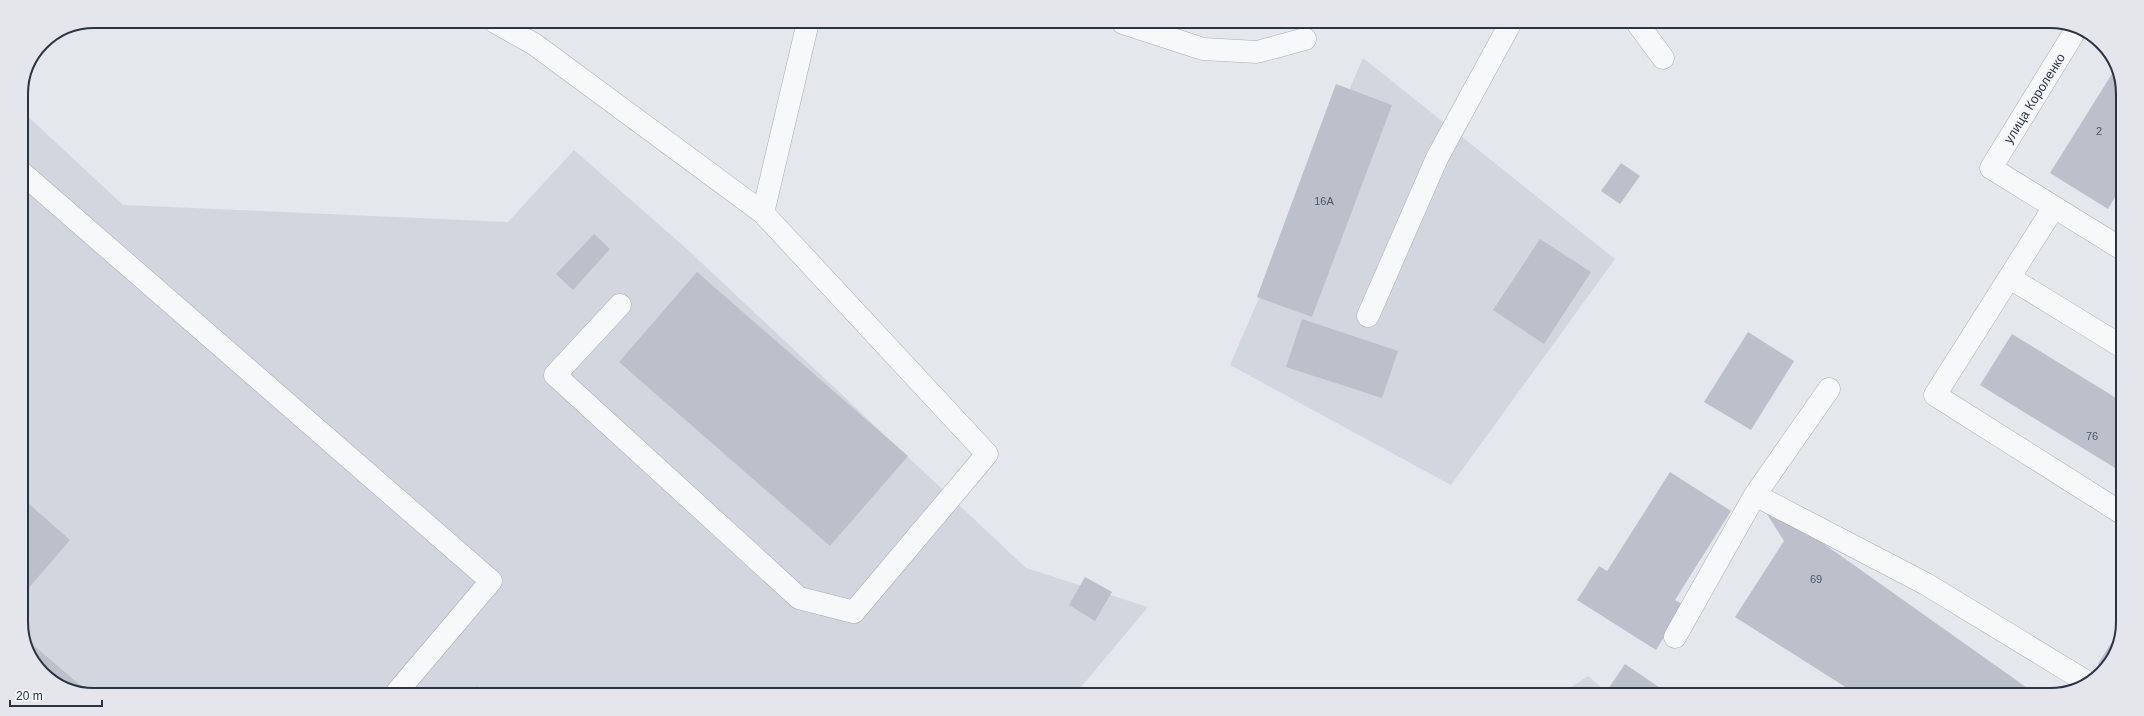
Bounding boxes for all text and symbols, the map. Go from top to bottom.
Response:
street label: улица Короленко [2001,50,2068,146]
house number: 2 [2096,125,2102,137]
house number: 16А [1314,195,1334,207]
house number: 76 [2086,430,2098,442]
house number: 69 [1810,573,1822,585]
scale bar [10,682,102,708]
text: 20 m [16,689,43,703]

